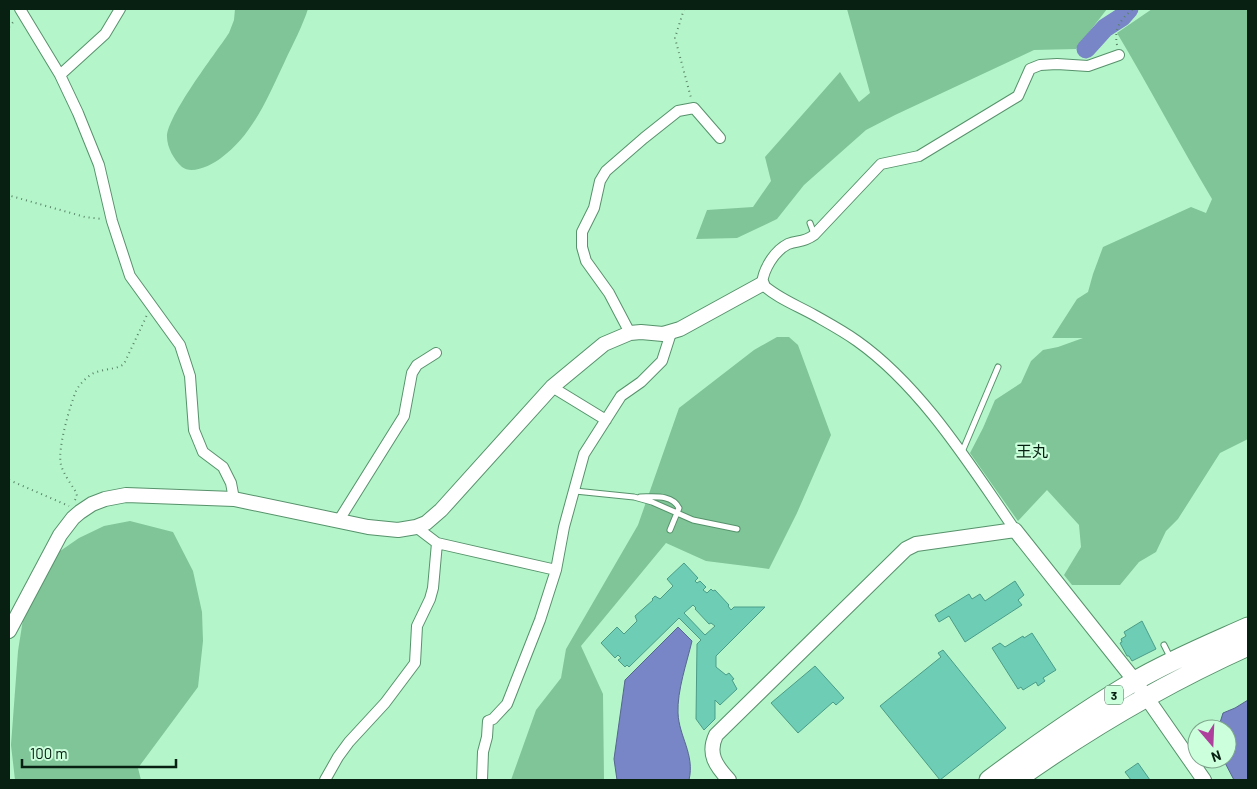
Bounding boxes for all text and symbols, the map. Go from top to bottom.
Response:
district label: 王丸 [1016,441,1048,460]
road number: 3 [1105,686,1123,704]
north arrow [1187,719,1237,769]
scale bar [22,736,176,768]
text: 100 m [30,744,68,762]
text: N [1209,747,1224,766]

